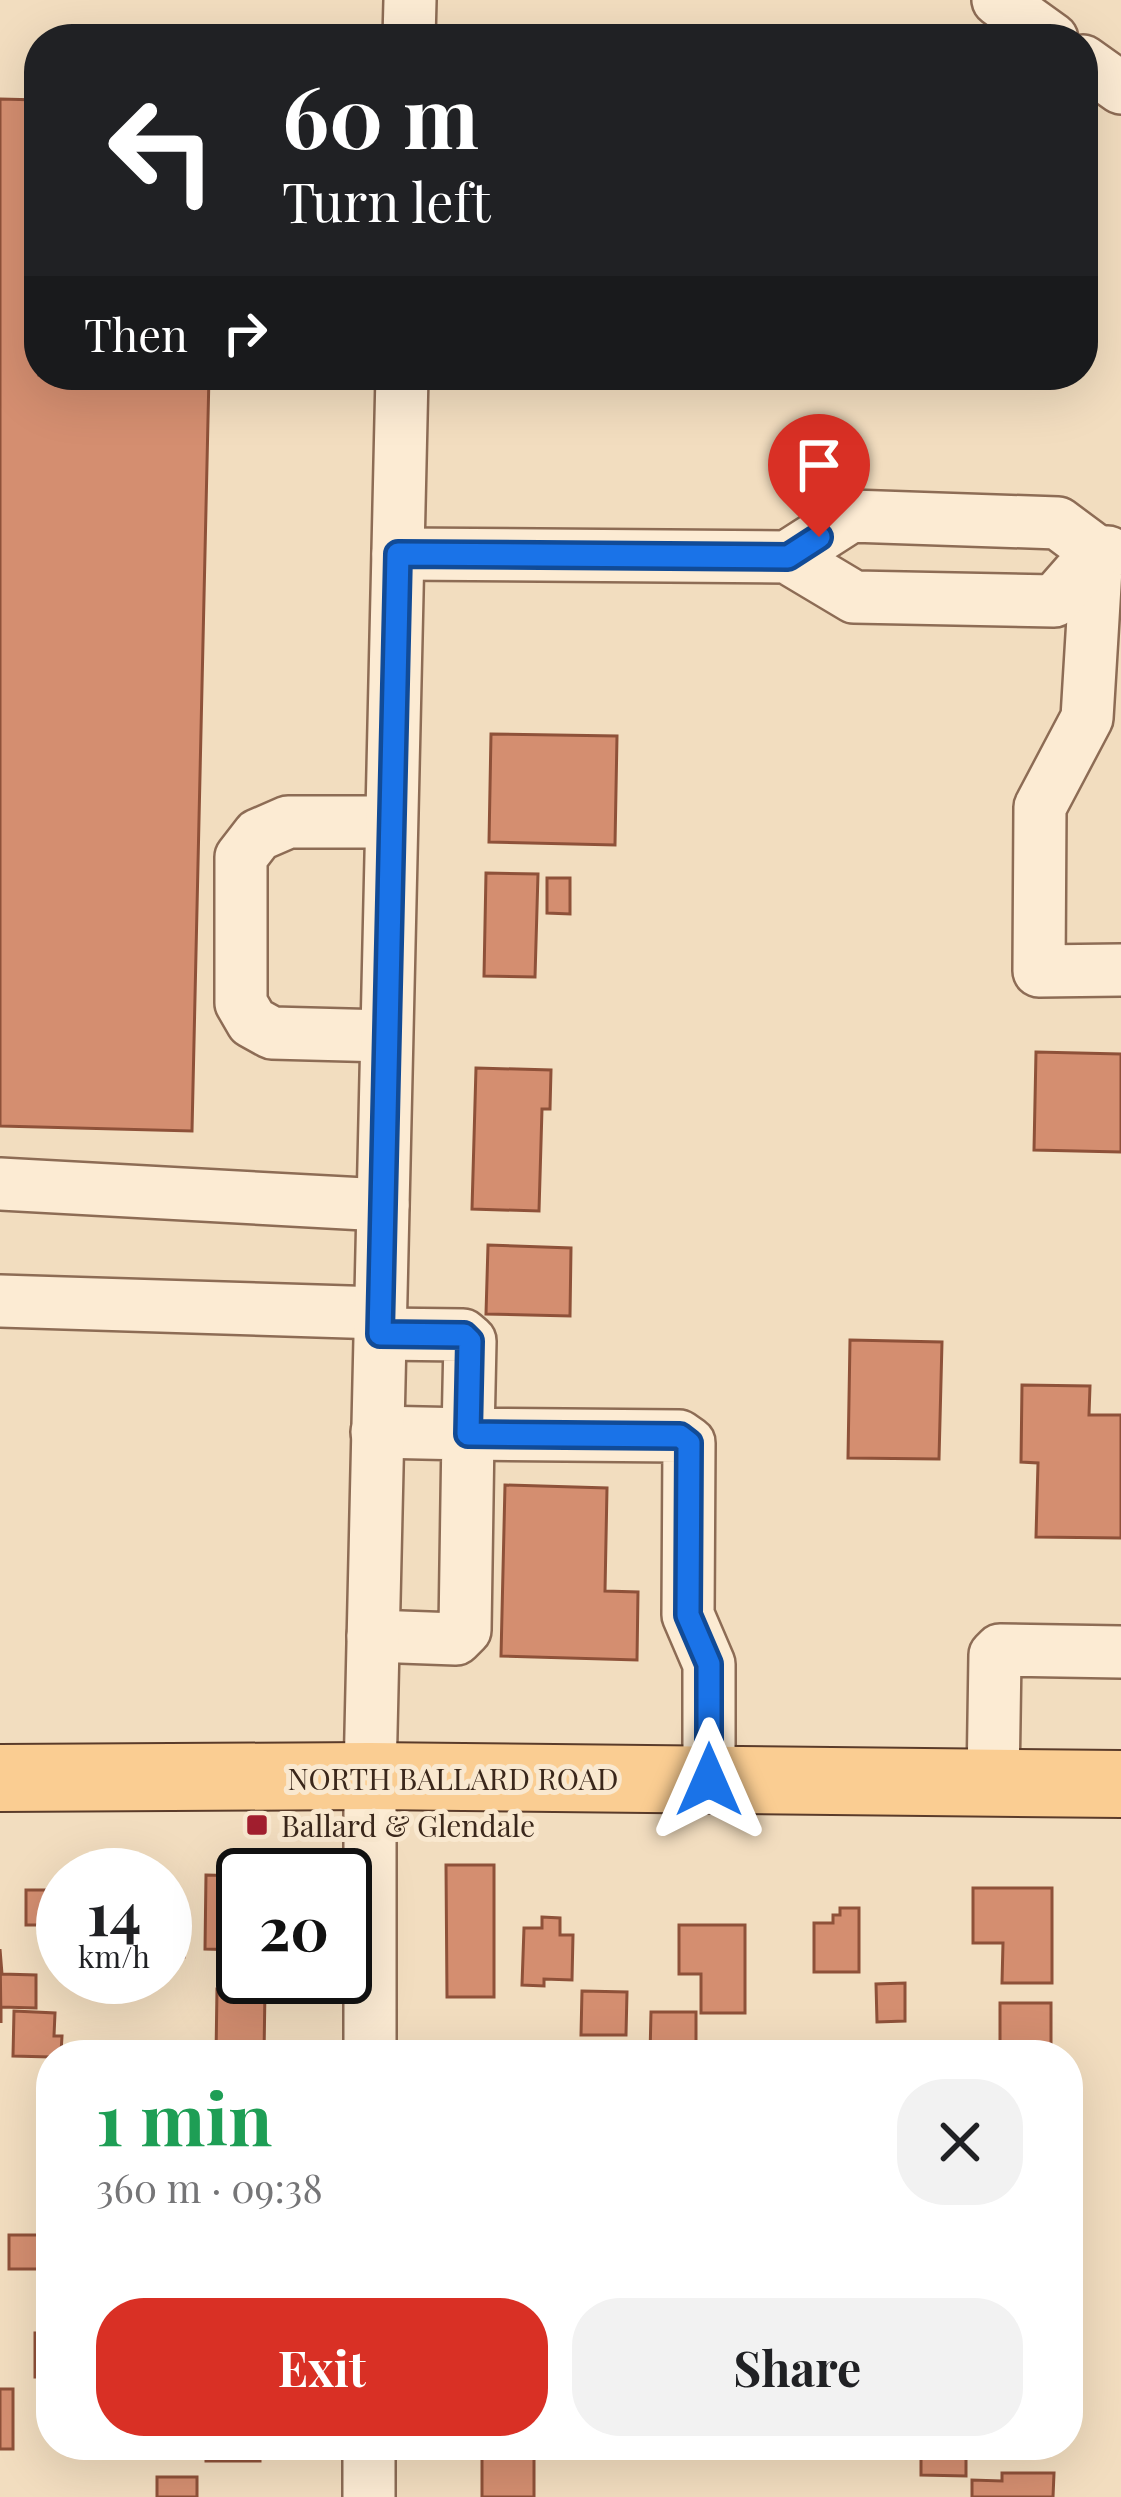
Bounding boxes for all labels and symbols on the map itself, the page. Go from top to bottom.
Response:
pin [768,414,870,537]
position arrow [646,1717,772,1843]
street label: NORTH BALLARD ROAD [287,1758,619,1798]
place label: Ballard & Glendale [281,1805,535,1845]
marker: Ballard & Glendale [244,1812,270,1838]
speed limit sign: 20 [216,1848,372,2004]

